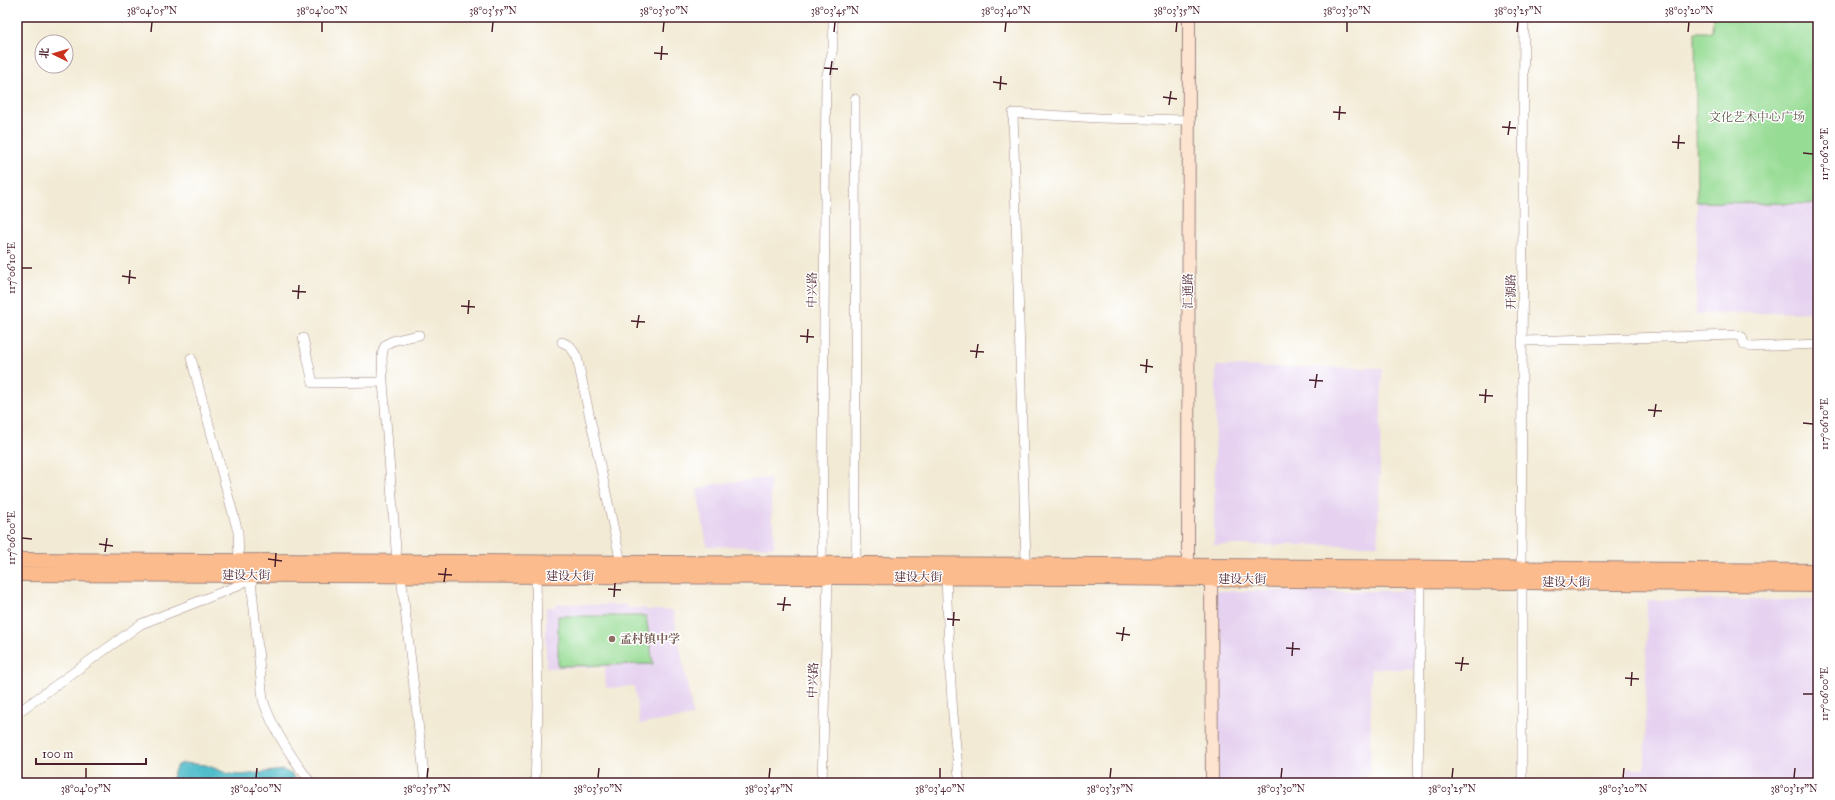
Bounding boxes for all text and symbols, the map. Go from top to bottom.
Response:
text: 38°04'05"N [127,5,178,17]
text: 38°04'00"N [296,5,348,17]
text: 38°03'55"N [469,5,517,17]
text: 38°03'50"N [640,5,689,17]
text: 38°03'45"N [811,5,860,17]
text: 38°03'40"N [981,5,1031,17]
text: 38°03'35"N [1153,5,1201,17]
text: 38°03'30"N [1323,5,1372,17]
text: 38°03'25"N [1494,5,1542,17]
text: 38°03'20"N [1664,5,1714,17]
north arrow [34,34,74,74]
text: 北 [38,47,51,59]
park label: 文化艺术中心广场 [1709,110,1805,124]
text: 117°06'20"E [1819,128,1831,180]
text: 117°06'10"E [6,242,18,294]
street label: 中兴路 [805,272,819,308]
street label: 汇通路 [1181,273,1195,309]
street label: 开源路 [1504,274,1518,310]
text: 117°06'10"E [1819,398,1831,450]
text: 117°06'00"E [6,511,18,565]
street label: 建设大街 [222,568,271,582]
street label: 建设大街 [546,569,595,583]
street label: 建设大街 [894,570,943,584]
street label: 建设大街 [1218,572,1267,586]
street label: 建设大街 [1542,575,1591,589]
place label: 孟村镇中学 [620,632,680,646]
marker: 孟村镇中学 [607,634,617,644]
street label: 中兴路 [805,662,821,698]
text: 117°06'00"E [1819,667,1831,721]
scale bar [36,740,146,766]
text: 100 m [42,747,73,761]
text: 38°04'05"N [61,783,112,795]
text: 38°04'00"N [230,783,282,795]
text: 38°03'55"N [403,783,451,795]
text: 38°03'50"N [574,783,623,795]
text: 38°03'45"N [745,783,794,795]
text: 38°03'40"N [915,783,965,795]
text: 38°03'35"N [1086,783,1134,795]
text: 38°03'30"N [1257,783,1306,795]
text: 38°03'25"N [1428,783,1476,795]
text: 38°03'20"N [1598,783,1648,795]
text: 38°03'15"N [1771,783,1818,795]

